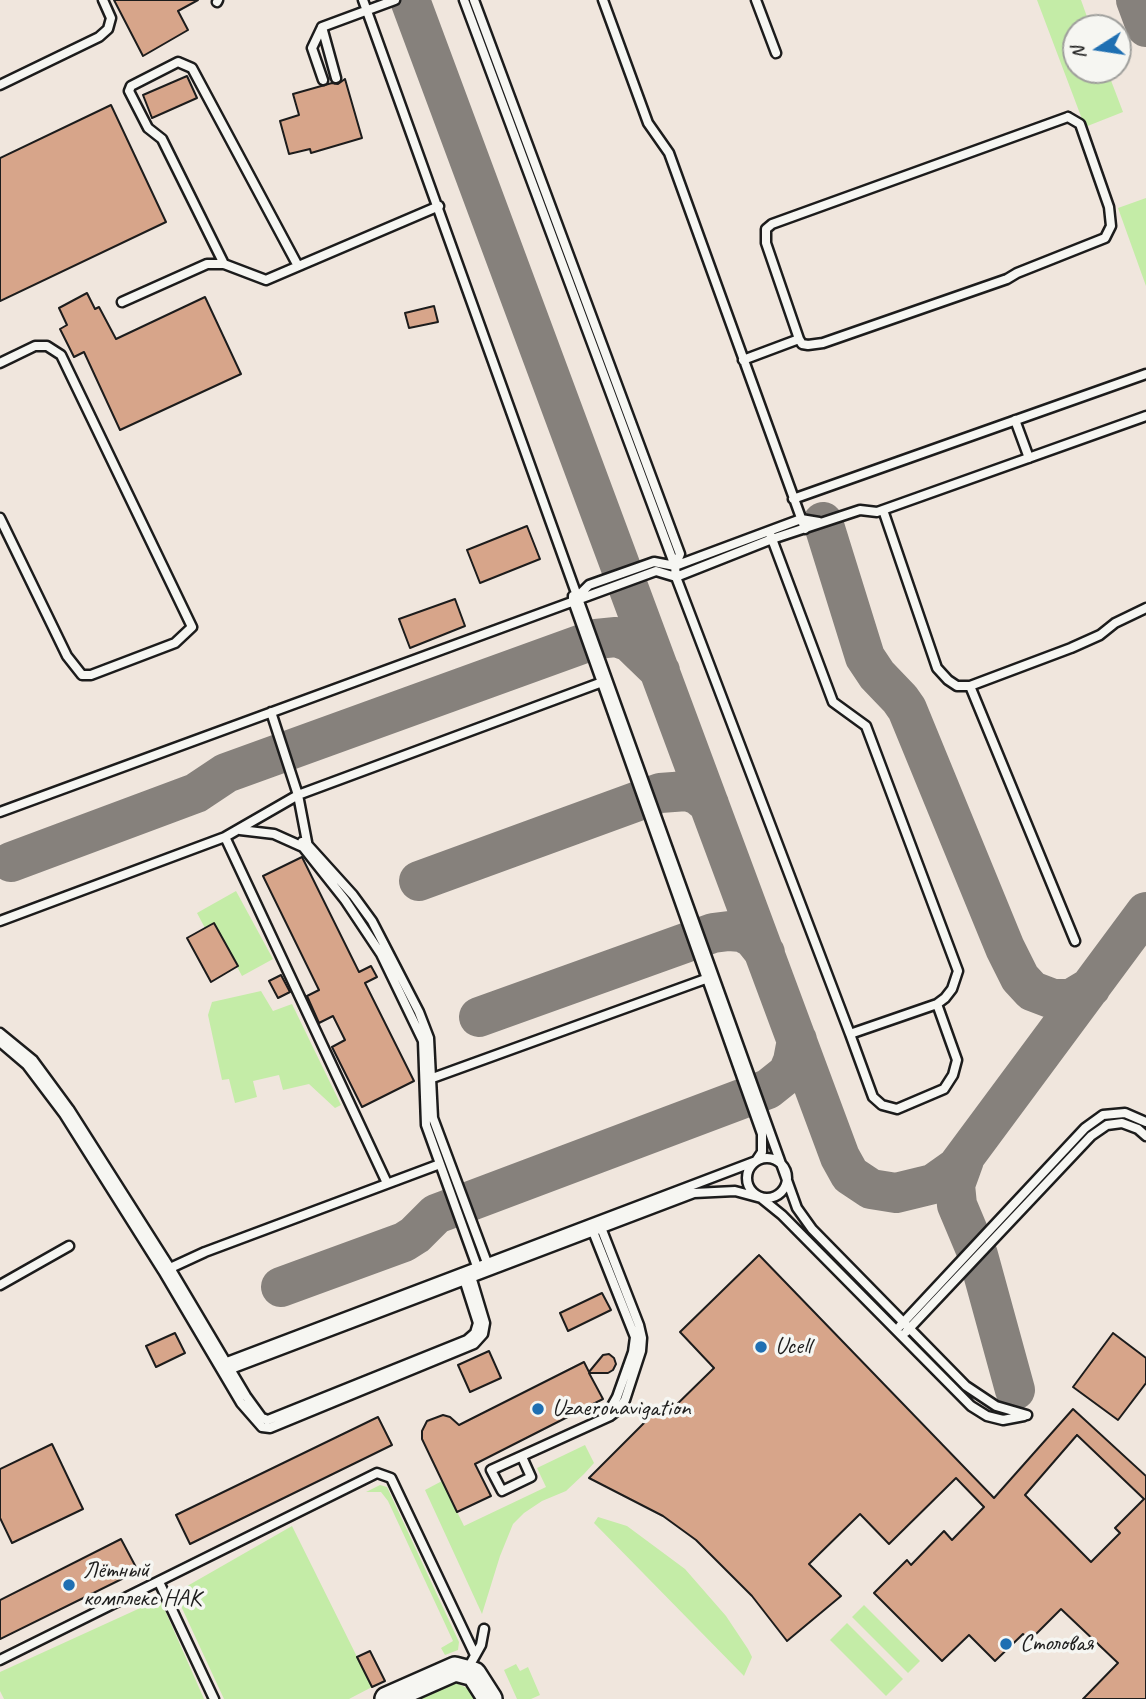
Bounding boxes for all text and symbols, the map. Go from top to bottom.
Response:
north arrow [1062,14,1132,84]
text: N [1065,45,1091,61]
place label: Ucell [775,1333,811,1361]
marker: Ucell [753,1339,769,1355]
place label: Uzaeronavigation [552,1395,691,1423]
marker: Uzaeronavigation [530,1401,546,1417]
place label: Лётный комплекс НАК [83,1557,201,1613]
marker: Лётный комплекс НАК [61,1577,77,1593]
place label: Столовая [1020,1630,1093,1658]
marker: Столовая [998,1636,1014,1652]

